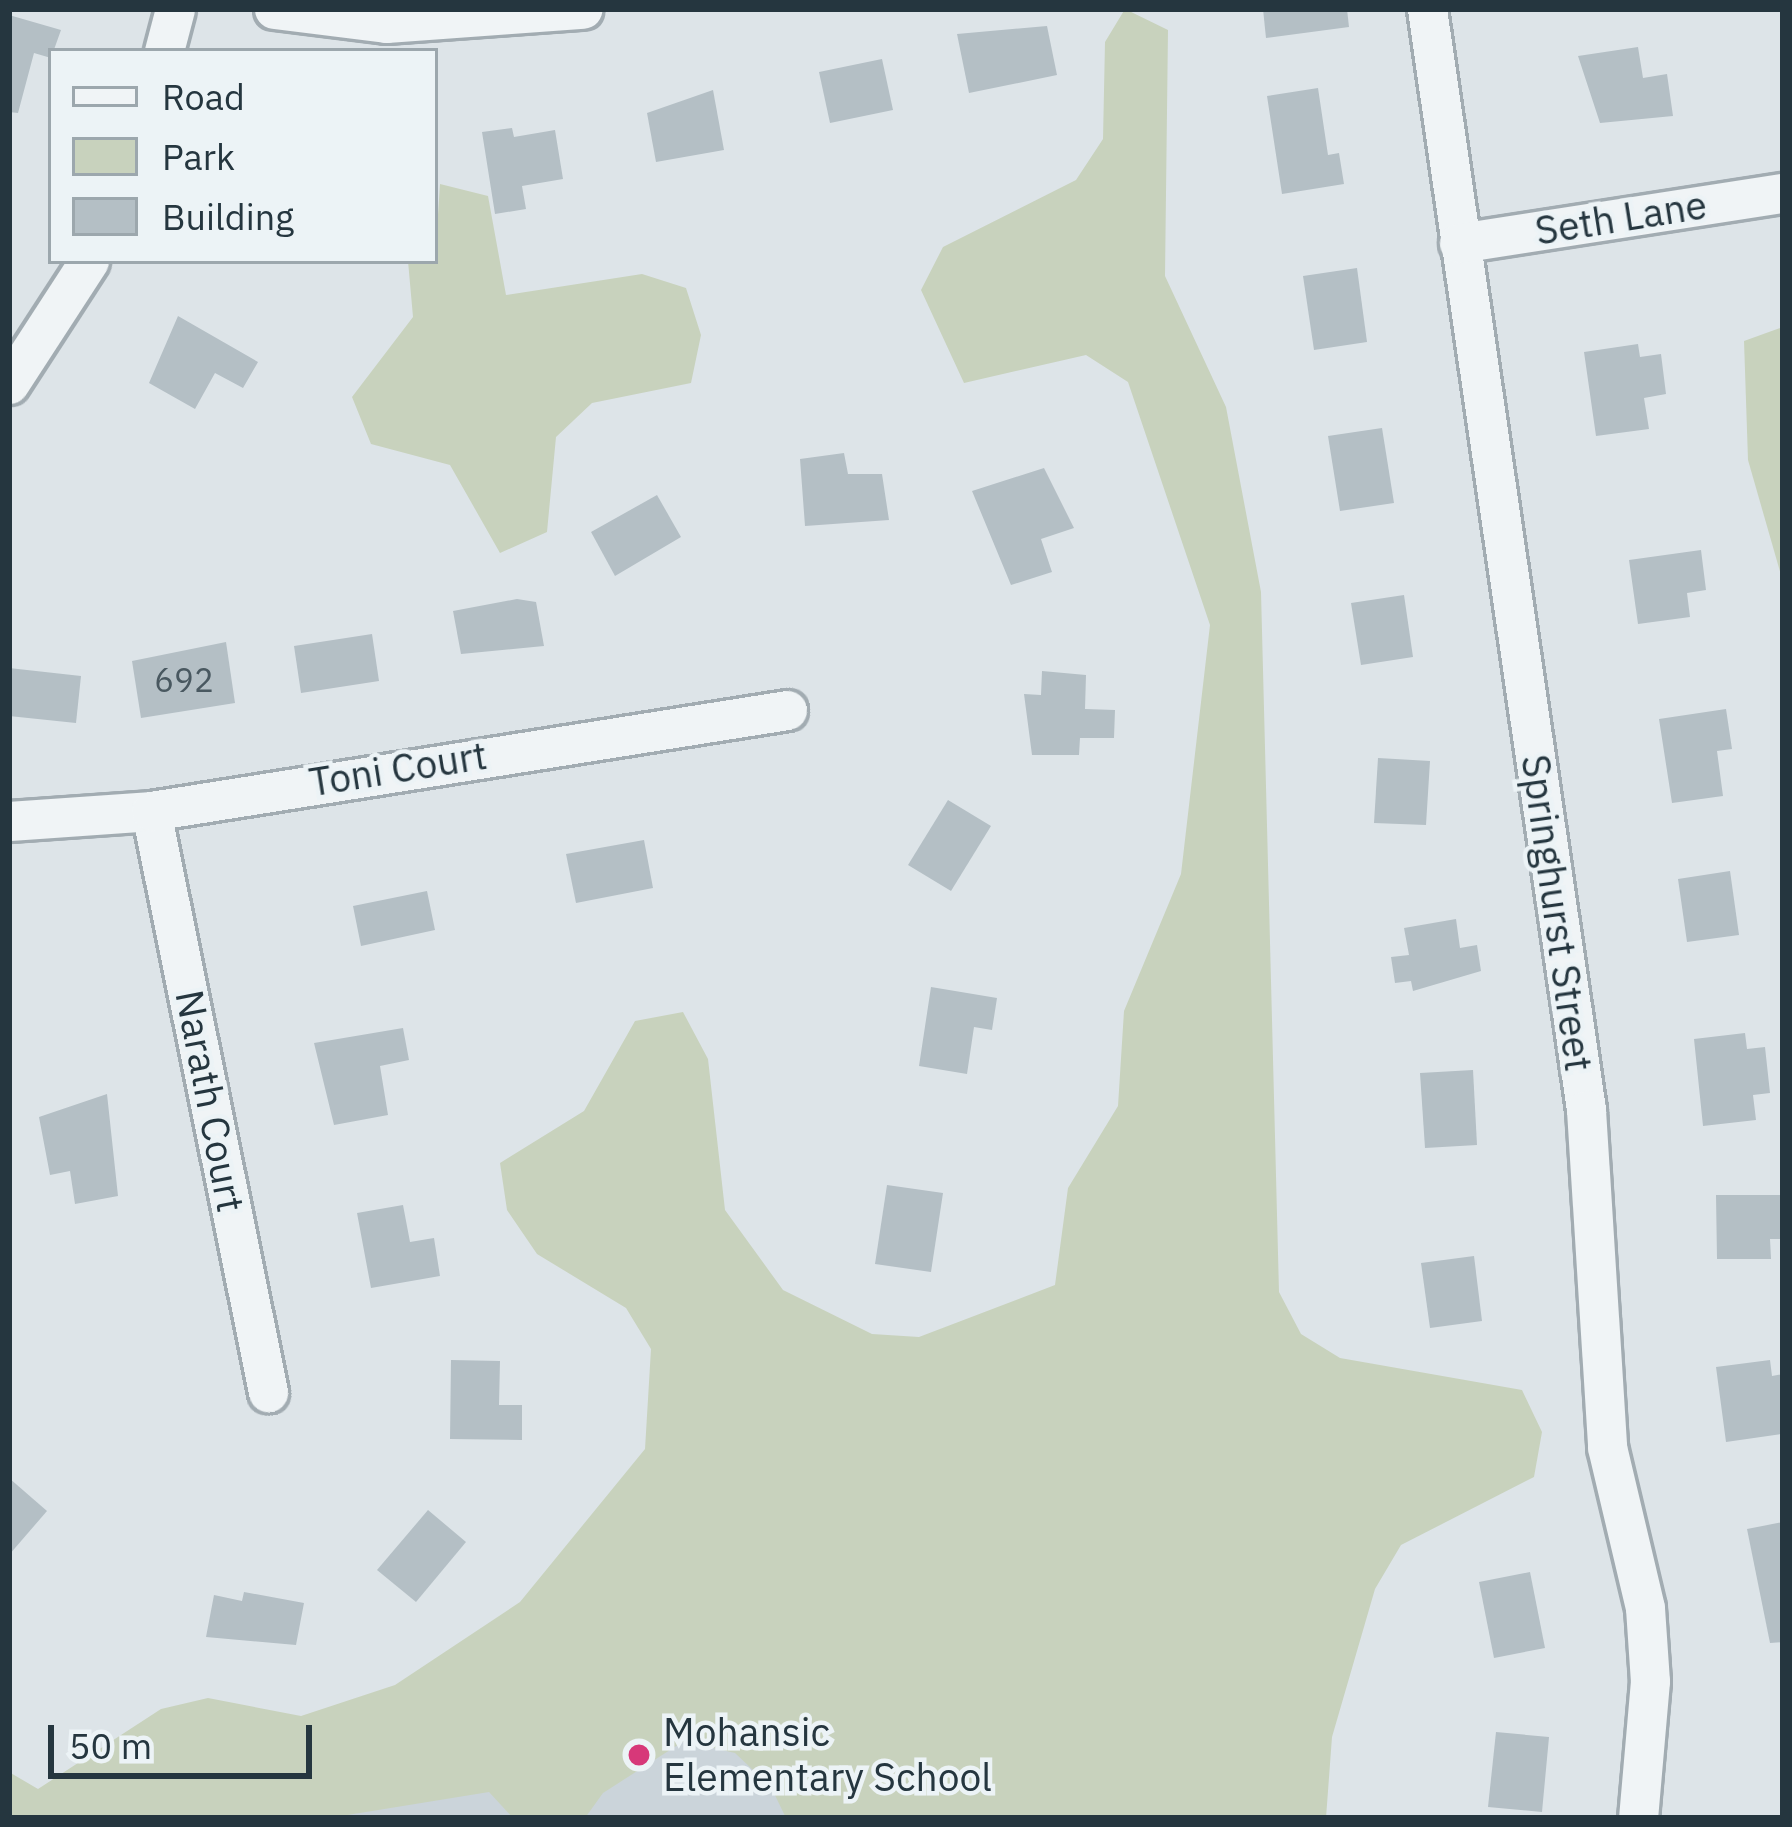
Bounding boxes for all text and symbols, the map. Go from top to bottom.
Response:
legend [48,48,438,264]
text: Road [162,73,245,120]
text: Park [162,133,235,180]
street label: Seth Lane [1532,181,1710,255]
text: Building [162,193,294,240]
house number: 692 [154,660,214,700]
street label: Toni Court [306,732,490,806]
street label: Springhurst Street [1512,752,1602,1074]
street label: Narath Court [166,986,254,1216]
scale bar [54,1701,318,1775]
place label: Mohansic Elementary School [663,1710,992,1801]
text: 50 m [69,1722,152,1769]
marker: Mohansic Elementary School [626,1742,652,1768]

